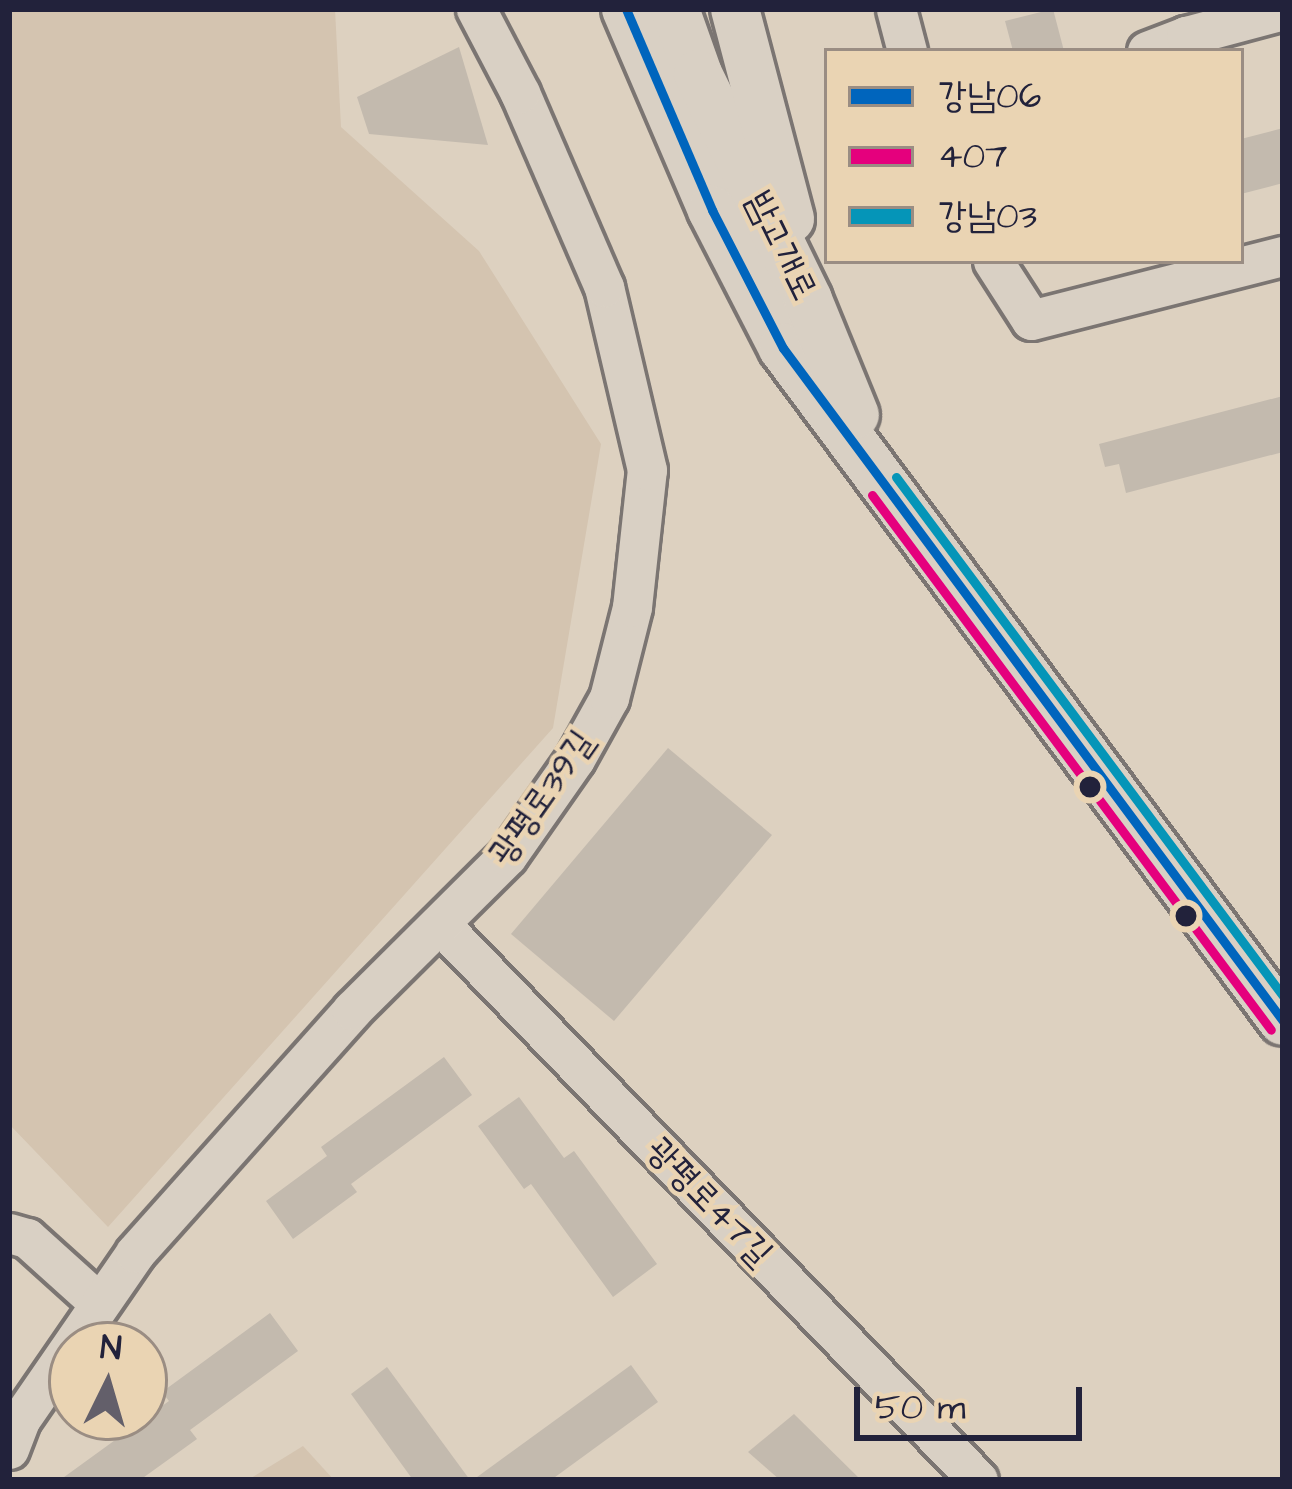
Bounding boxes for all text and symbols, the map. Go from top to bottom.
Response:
legend [824,48,1244,264]
text: 강남06 [938,71,1041,122]
text: 407 [938,131,1007,182]
street label: 밤고개로 [736,184,826,308]
text: 강남03 [938,191,1037,242]
street label: 광평로39길 [480,722,604,874]
unlabelled marker [1079,776,1101,798]
unlabelled marker [1175,905,1197,927]
street label: 광평로47길 [637,1129,781,1275]
north arrow [48,1321,168,1441]
text: N [99,1324,123,1372]
scale bar [860,1363,1088,1437]
text: 50 m [875,1382,966,1433]

